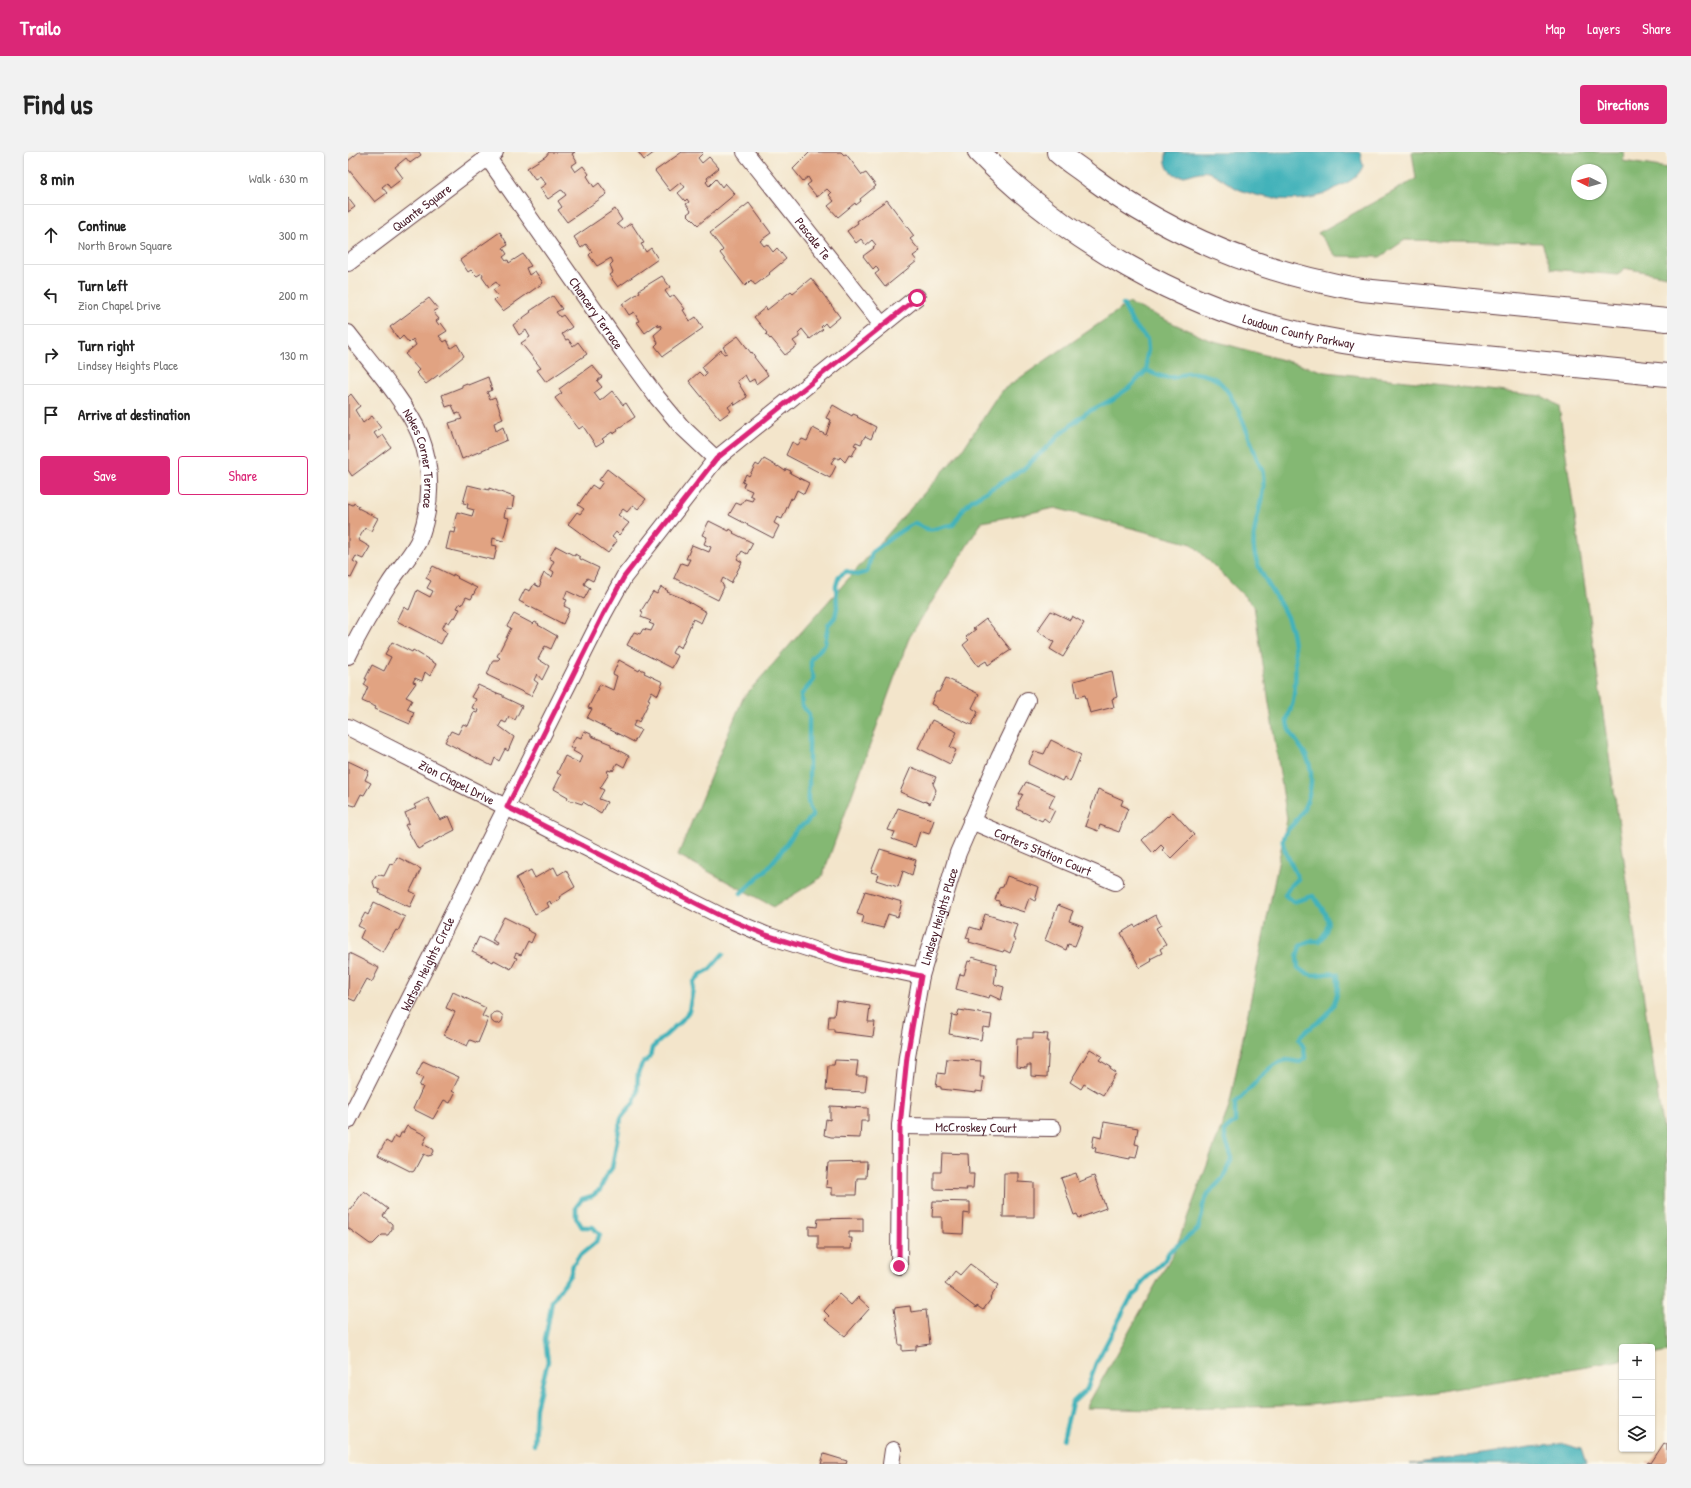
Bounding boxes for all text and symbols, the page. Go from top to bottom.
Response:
text: Trailo [20,15,61,41]
text: Map [1545,19,1565,38]
text: Layers [1587,19,1620,38]
text: Share [1642,19,1671,38]
text: Find us [24,85,93,123]
button: Directions [1580,85,1667,124]
north arrow [1571,164,1607,200]
text: 8 min [40,167,74,190]
text: Walk · 630 m [249,169,308,187]
street label: Quante Square [388,179,455,236]
street label: Pascale Te [791,213,836,263]
text: Continue [78,215,126,236]
icon: ahead [40,224,62,246]
text: 300 m [279,226,308,244]
text: North Brown Square [78,236,172,254]
street label: Chancery Terrace [565,273,628,352]
text: Turn left [78,275,128,296]
icon: left [40,284,62,306]
text: 200 m [278,286,308,304]
route start [908,289,926,307]
text: Zion Chapel Drive [78,296,161,314]
street label: Loudoun County Parkway [1241,309,1357,353]
text: Turn right [78,335,134,356]
icon: right [40,344,62,366]
text: 130 m [280,346,308,364]
text: Lindsey Heights Place [78,356,178,374]
icon: arrive [40,404,62,426]
text: Arrive at destination [78,404,190,425]
street label: Nokes Corner Terrace [399,405,438,510]
button: Save [40,456,170,495]
button: Share [178,456,308,495]
street label: Zion Chapel Drive [416,755,498,809]
street label: Carters Station Court [991,823,1095,880]
street label: Lindsey Heights Place [916,866,962,967]
street label: Watson Heights Circle [396,914,459,1014]
street label: McCroskey Court [935,1117,1017,1137]
route end [890,1257,908,1275]
map controls [1619,1344,1655,1452]
button: + [1619,1344,1655,1380]
button: − [1619,1380,1655,1416]
button: layers [1619,1416,1655,1452]

